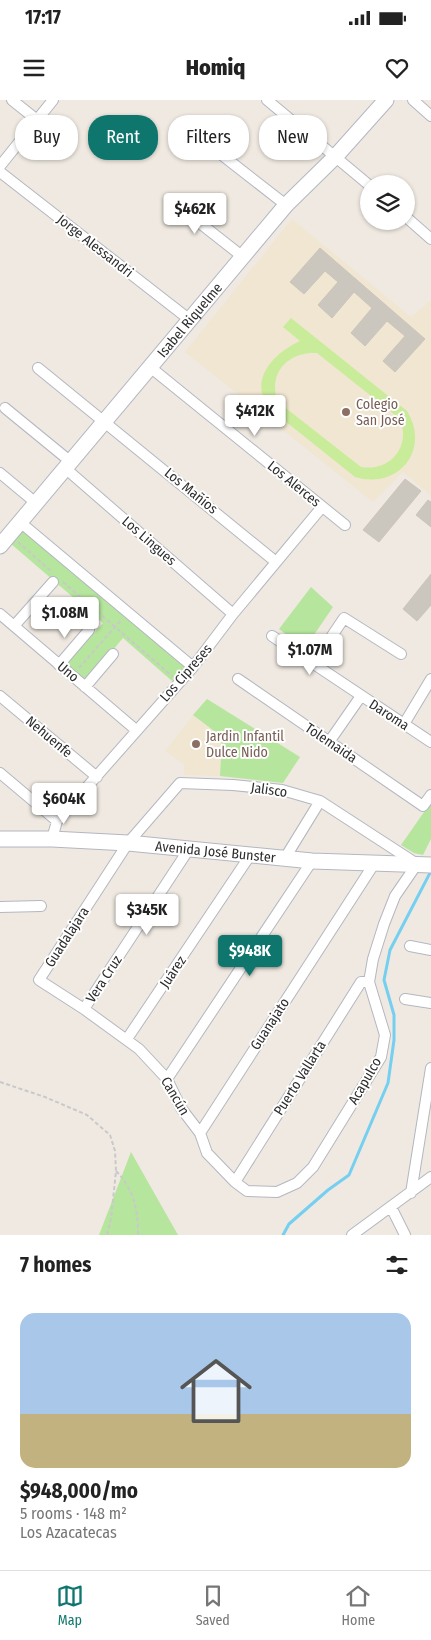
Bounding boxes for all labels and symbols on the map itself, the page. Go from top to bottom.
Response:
pin: $462K [160,192,230,235]
street label: Jorge Alessandri [53,211,137,281]
street label: Isabel Riquelme [153,279,226,361]
pin: $412K [220,394,290,437]
place label: Colegio San José [356,396,405,429]
marker: Colegio San José [340,406,352,418]
street label: Los Alerces [264,457,324,511]
street label: Los Mañíos [161,464,221,518]
street label: Los Lingues [118,513,180,569]
pin: $1.08M [24,596,106,639]
pin: $1.07M [269,634,351,676]
street label: Los Cipreses [156,641,216,705]
street label: Uno [54,658,82,686]
street label: Daroma [366,696,412,734]
street label: Nehuenfe [22,713,76,761]
street label: Tolemaida [302,719,360,767]
place label: Jardin Infantil Dulce Nido [206,728,284,761]
marker: Jardin Infantil Dulce Nido [190,738,202,750]
street label: Jalisco [250,779,288,801]
pin: $604K [29,782,99,825]
street label: Avenida José Bunster [154,837,277,866]
pin: $345K [112,894,182,936]
street label: Guadalajara [41,904,93,970]
pin: $948K [215,934,285,977]
street label: Vera Cruz [82,952,126,1006]
street label: Juárez [156,952,190,991]
street label: Guanajato [247,995,293,1053]
street label: Puerto Vallarta [270,1037,330,1118]
street label: Acapulco [345,1054,385,1108]
street label: Cancún [157,1074,193,1118]

